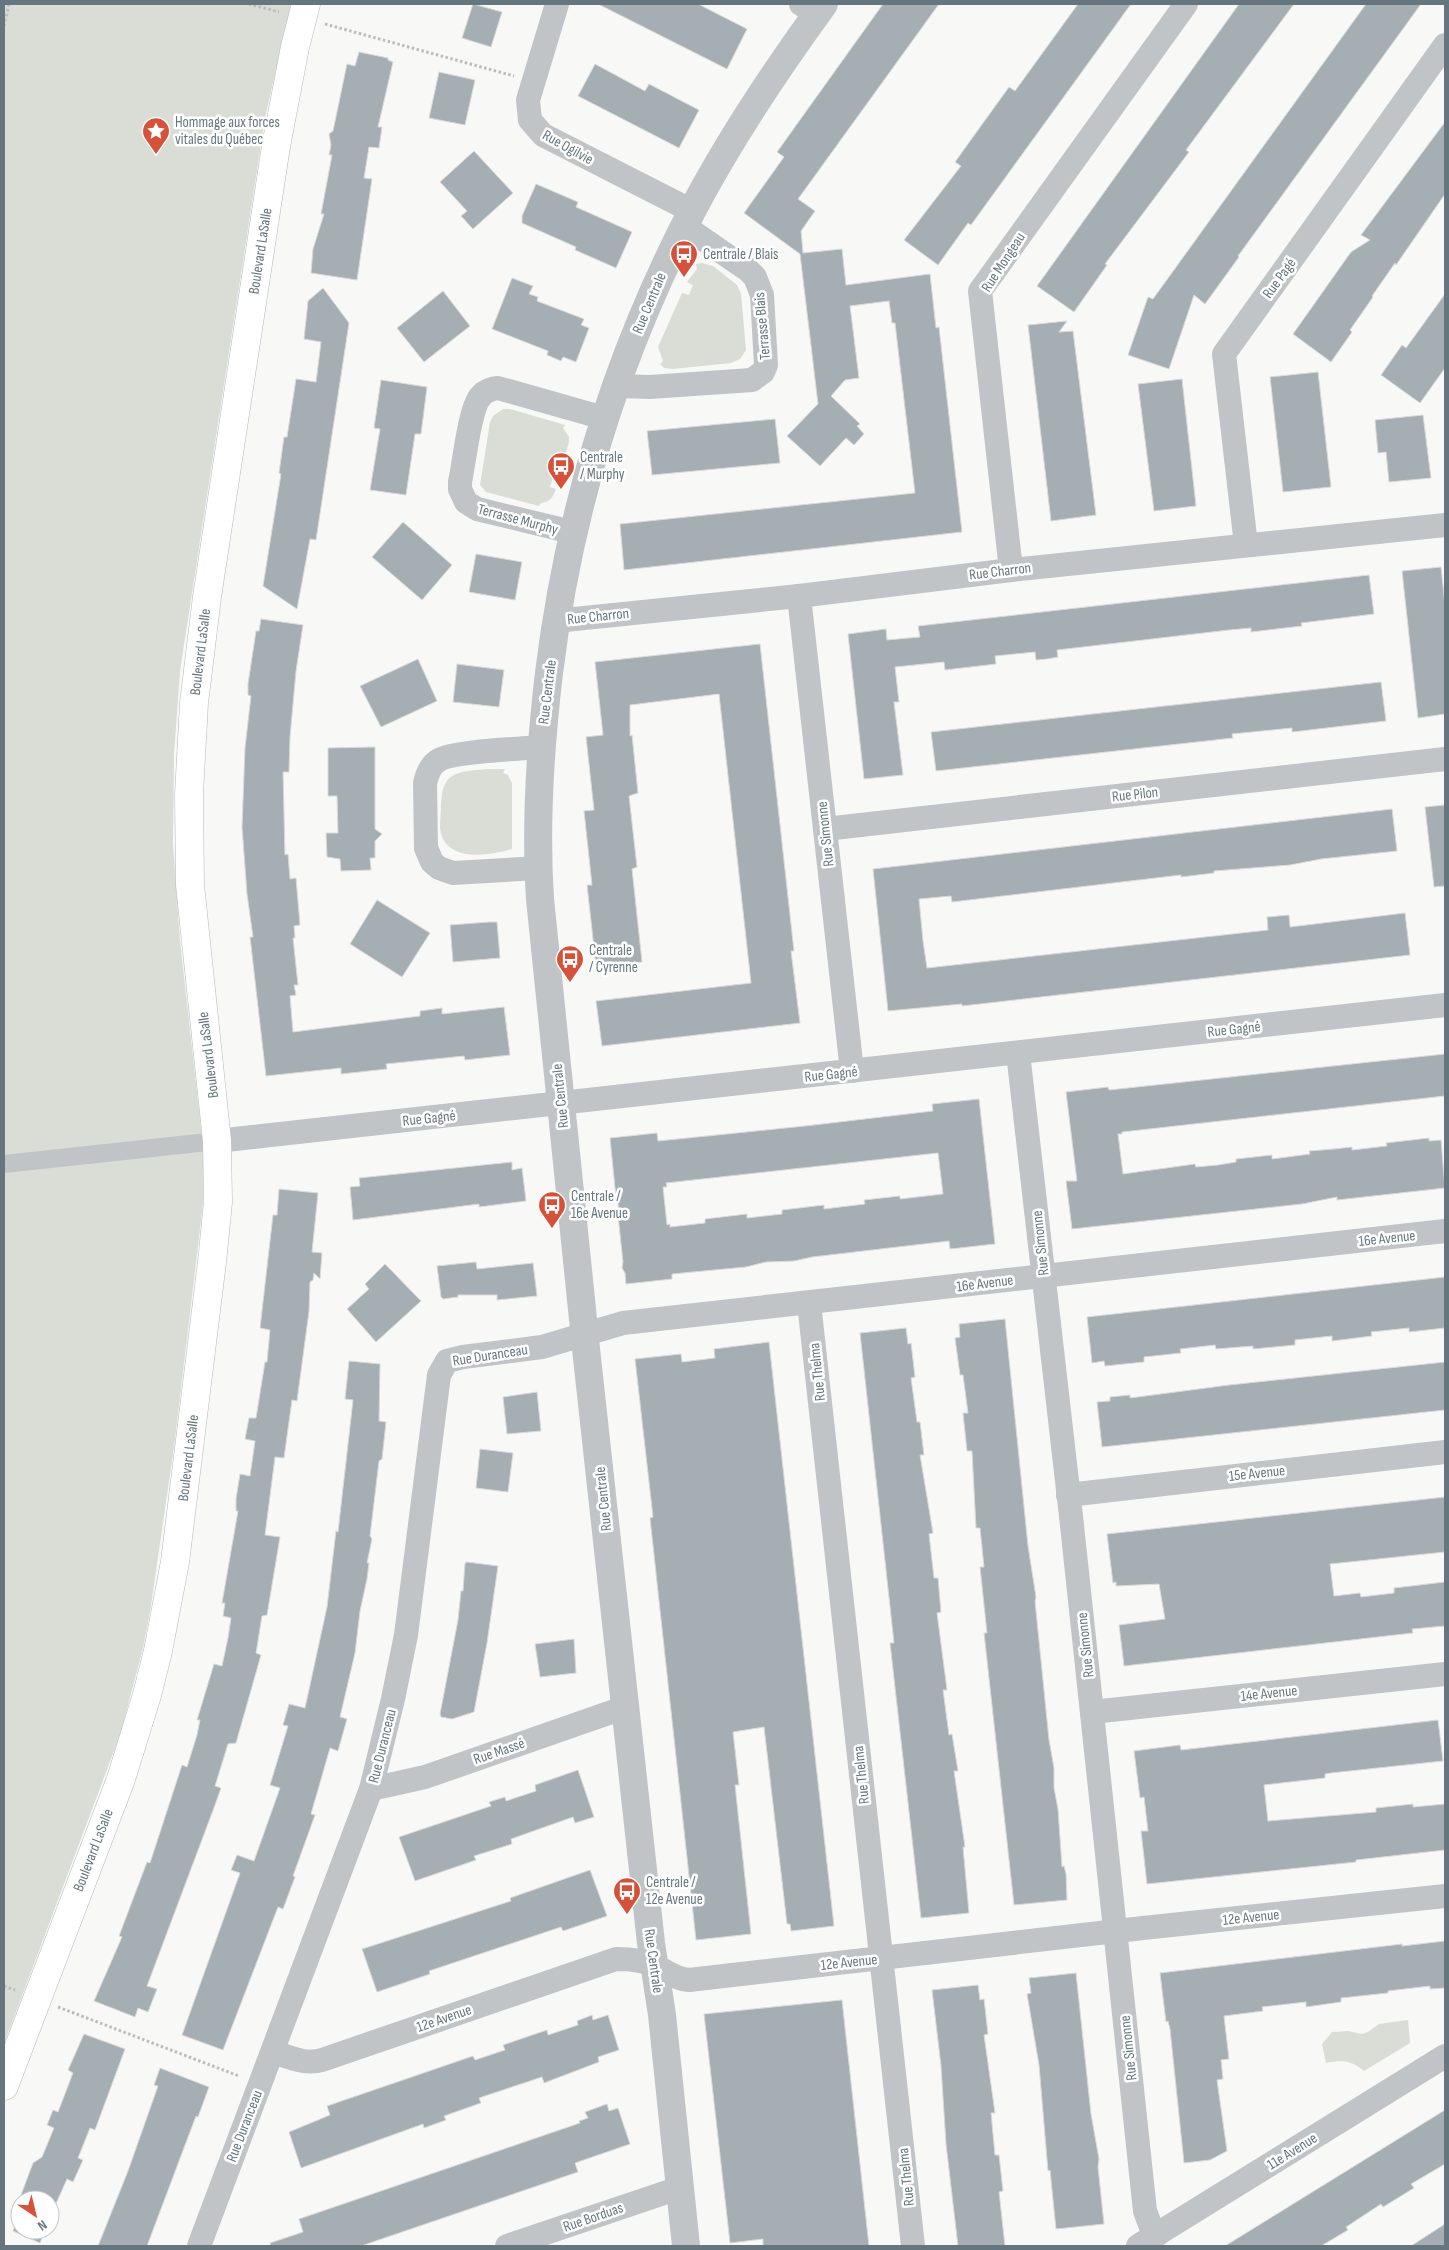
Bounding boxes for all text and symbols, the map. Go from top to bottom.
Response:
place label: Hommage aux forces vitales du Québec [175,113,280,149]
place icon: Hommage aux forces vitales du Québec [141,116,171,155]
street label: Rue Ogilvie [539,126,597,169]
street label: Boulevard LaSalle [244,207,277,296]
street label: Rue Mongeau [977,229,1030,296]
bus stop icon: Centrale / Blais [669,239,699,278]
place label: Centrale / Blais [703,245,778,264]
street label: Rue Pagé [1258,254,1300,302]
street label: Rue Centrale [628,270,671,337]
street label: Terrasse Blais [750,291,775,361]
place label: Centrale / Murphy [580,448,625,484]
bus stop icon: Centrale / Murphy [546,451,576,490]
street label: Terrasse Murphy [476,500,560,539]
street label: Rue Charron [968,558,1032,585]
street label: Rue Charron [566,604,630,629]
street label: Boulevard LaSalle [186,608,215,696]
street label: Rue Centrale [534,659,561,725]
street label: Rue Pilon [1111,783,1159,806]
street label: Rue Simonne [813,800,838,868]
place label: Centrale / Cyrenne [589,941,638,977]
bus stop icon: Centrale / Cyrenne [555,944,585,983]
street label: Boulevard LaSalle [194,1011,223,1099]
street label: Rue Gagné [1207,1017,1262,1042]
street label: Rue Gagné [804,1062,859,1087]
street label: Rue Centrale [548,1063,573,1129]
street label: Rue Gagné [402,1106,457,1131]
place label: Centrale / 16e Avenue [571,1187,628,1223]
bus stop icon: Centrale / 16e Avenue [537,1190,567,1229]
street label: Rue Simonne [1028,1209,1053,1277]
street label: 16e Avenue [1358,1226,1416,1251]
street label: 16e Avenue [956,1271,1014,1296]
street label: Rue Duranceau [451,1340,529,1371]
street label: Rue Thelma [805,1342,830,1402]
street label: Boulevard LaSalle [174,1414,203,1502]
street label: 15e Avenue [1228,1461,1286,1486]
street label: Rue Centrale [591,1466,616,1532]
street label: Rue Simonne [1073,1611,1098,1679]
street label: 14e Avenue [1240,1681,1298,1706]
street label: Rue Duranceau [364,1707,401,1785]
street label: Rue Massé [471,1734,527,1769]
street label: Rue Thelma [849,1745,874,1805]
street label: Boulevard LaSalle [69,1806,118,1894]
place label: Centrale / 12e Avenue [646,1873,703,1909]
bus stop icon: Centrale / 12e Avenue [612,1876,642,1915]
street label: 12e Avenue [1222,1905,1280,1930]
street label: Rue Centrale [640,1928,667,1994]
street label: 12e Avenue [820,1950,878,1975]
street label: 12e Avenue [414,2000,474,2037]
street label: Rue Simonne [1116,2014,1141,2082]
street label: Rue Duranceau [222,2088,267,2165]
street label: 11e Avenue [1264,2129,1321,2174]
street label: Rue Thelma [894,2147,919,2207]
north arrow [10,2190,60,2240]
street label: Rue Borduas [561,2198,626,2237]
text: N [34,2216,50,2234]

